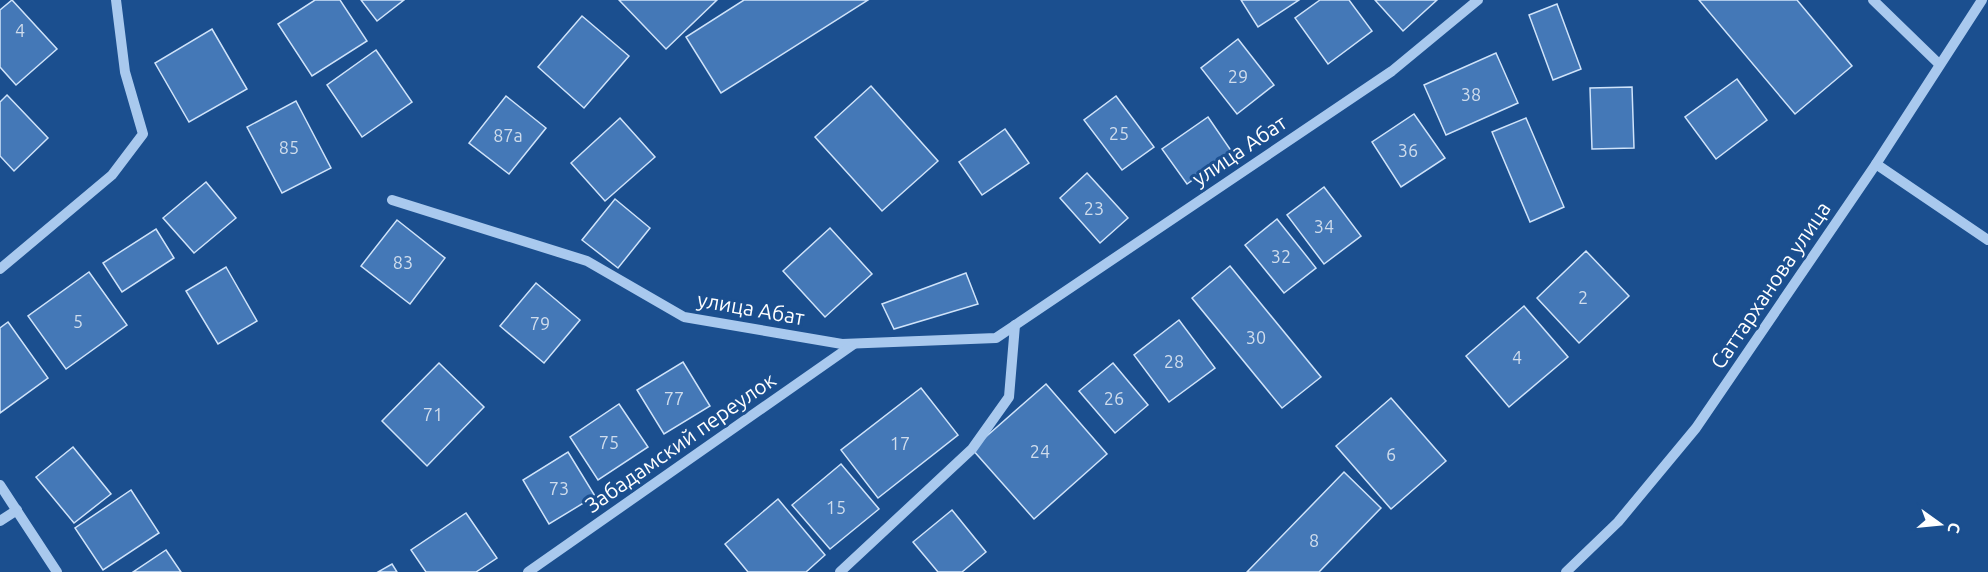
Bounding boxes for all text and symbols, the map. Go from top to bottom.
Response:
house number: 4 [15,20,25,40]
house number: 29 [1228,66,1248,86]
house number: 38 [1461,84,1481,104]
street label: улица Абат [1187,109,1291,190]
house number: 25 [1109,123,1129,143]
house number: 87а [493,125,523,145]
house number: 85 [279,137,299,157]
house number: 36 [1398,140,1418,160]
street label: Саттарханова улица [1705,197,1835,373]
house number: 23 [1084,198,1104,218]
house number: 34 [1314,216,1334,236]
house number: 32 [1271,246,1291,266]
house number: 83 [393,252,413,272]
street label: улица Абат [696,287,807,329]
house number: 2 [1578,287,1588,307]
house number: 5 [73,311,83,331]
house number: 79 [530,313,550,333]
house number: 30 [1246,327,1266,347]
house number: 4 [1512,347,1522,367]
house number: 28 [1164,351,1184,371]
street label: Забадамский переулок [580,367,780,517]
house number: 77 [664,388,684,408]
house number: 26 [1104,388,1124,408]
house number: 71 [423,404,443,424]
house number: 75 [599,432,619,452]
house number: 17 [890,433,910,453]
house number: 24 [1030,441,1050,461]
house number: 6 [1386,444,1396,464]
house number: 73 [549,478,569,498]
north arrow [1910,494,1970,554]
house number: 15 [826,497,846,517]
text: С [1944,521,1965,535]
house number: 8 [1309,530,1319,550]

